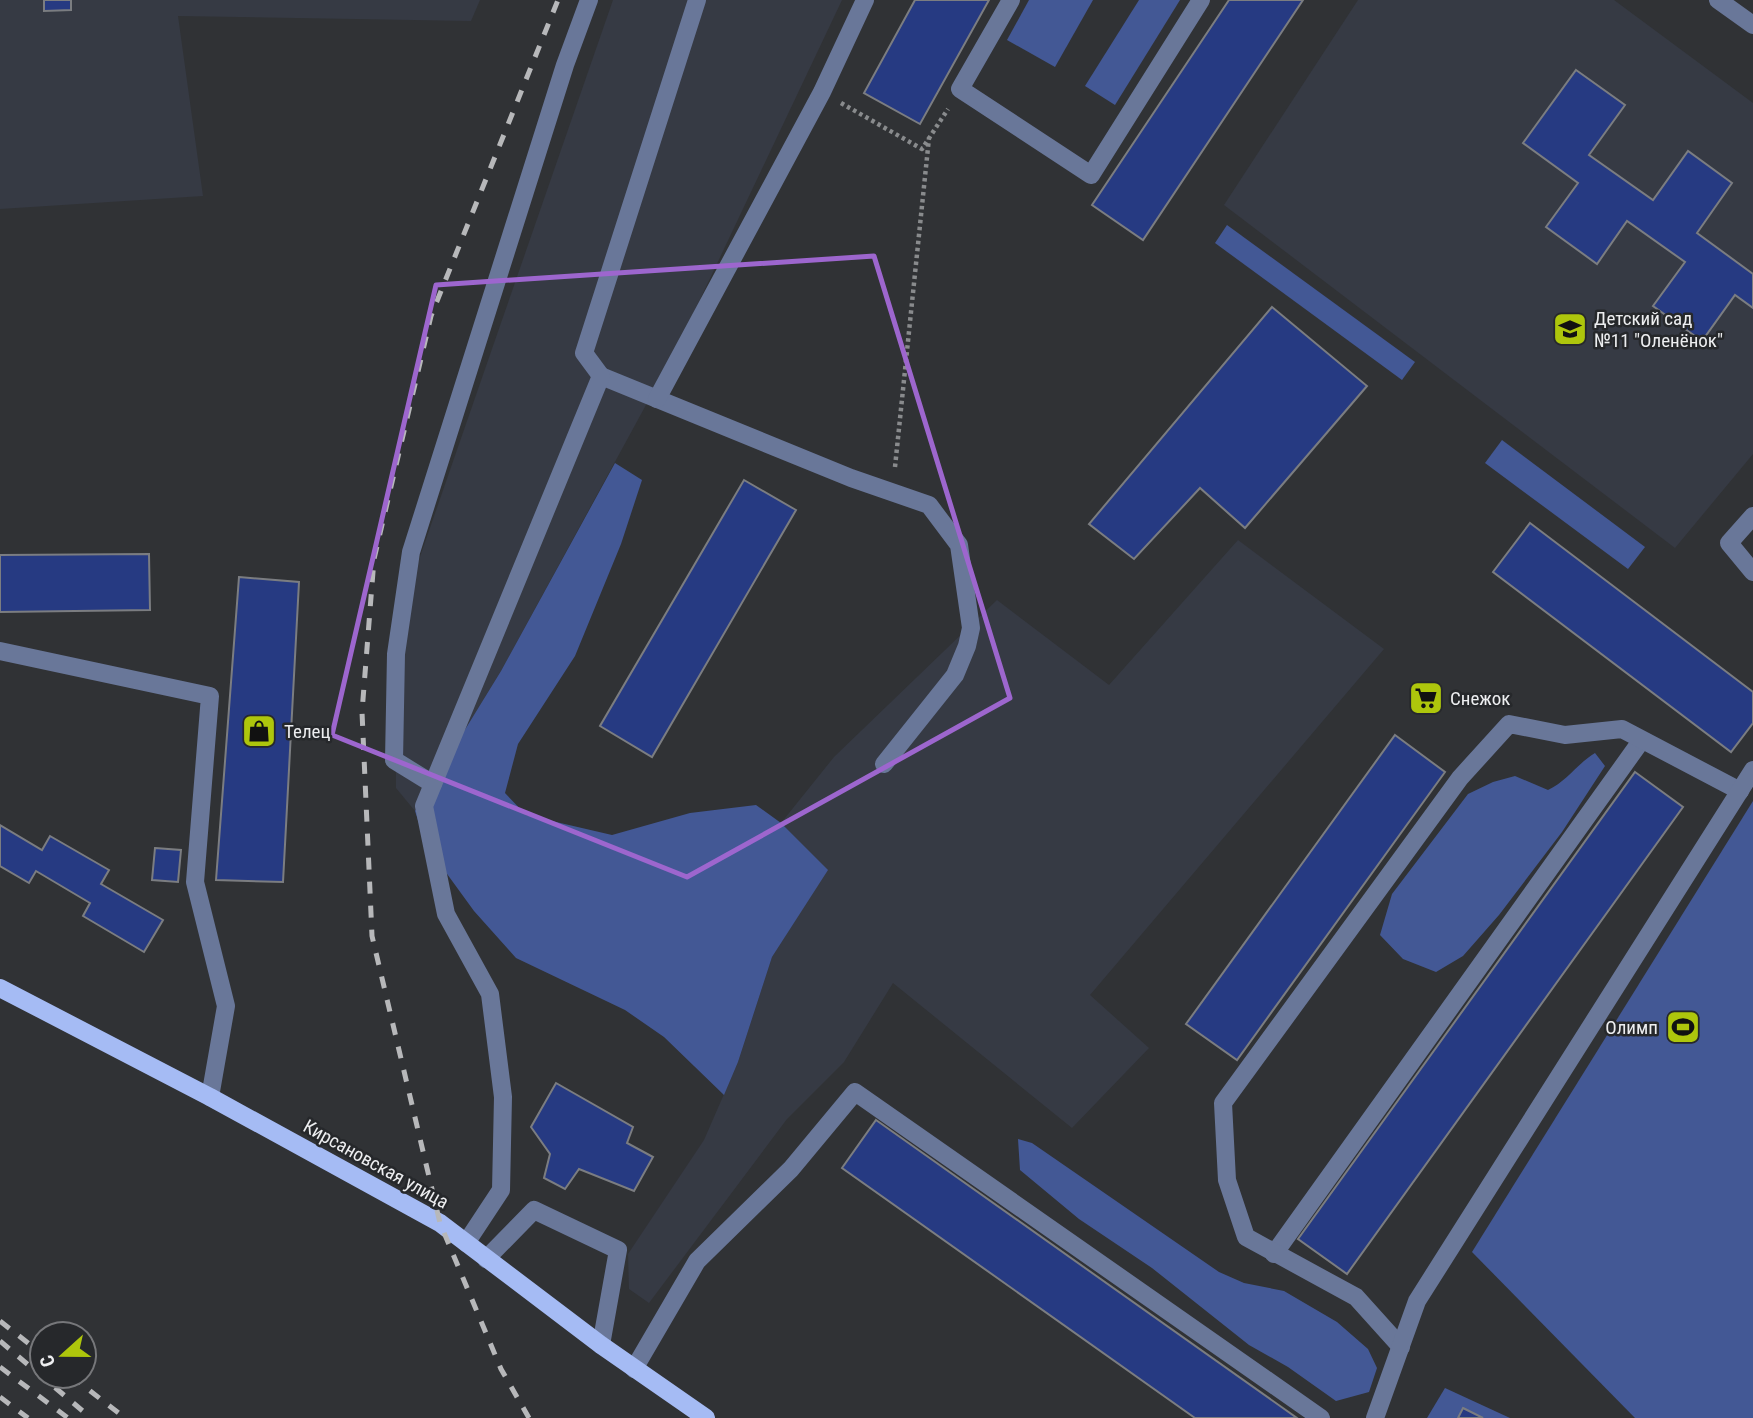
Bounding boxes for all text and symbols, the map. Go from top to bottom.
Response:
place label: Детский сад №11 "Оленёнок" [1594,307,1723,352]
school or university icon: Детский сад №11 "Оленёнок" [1551,310,1589,348]
supermarket icon: Снежок [1407,679,1445,717]
place label: Снежок [1450,687,1510,710]
shop icon: Телец [240,712,278,750]
place label: Телец [284,720,330,743]
sports icon: Олимп [1664,1008,1702,1046]
place label: Олимп [1605,1016,1658,1039]
street label: Кирсановская улица [299,1115,453,1213]
north arrow [28,1320,98,1390]
text: С [35,1352,60,1370]

